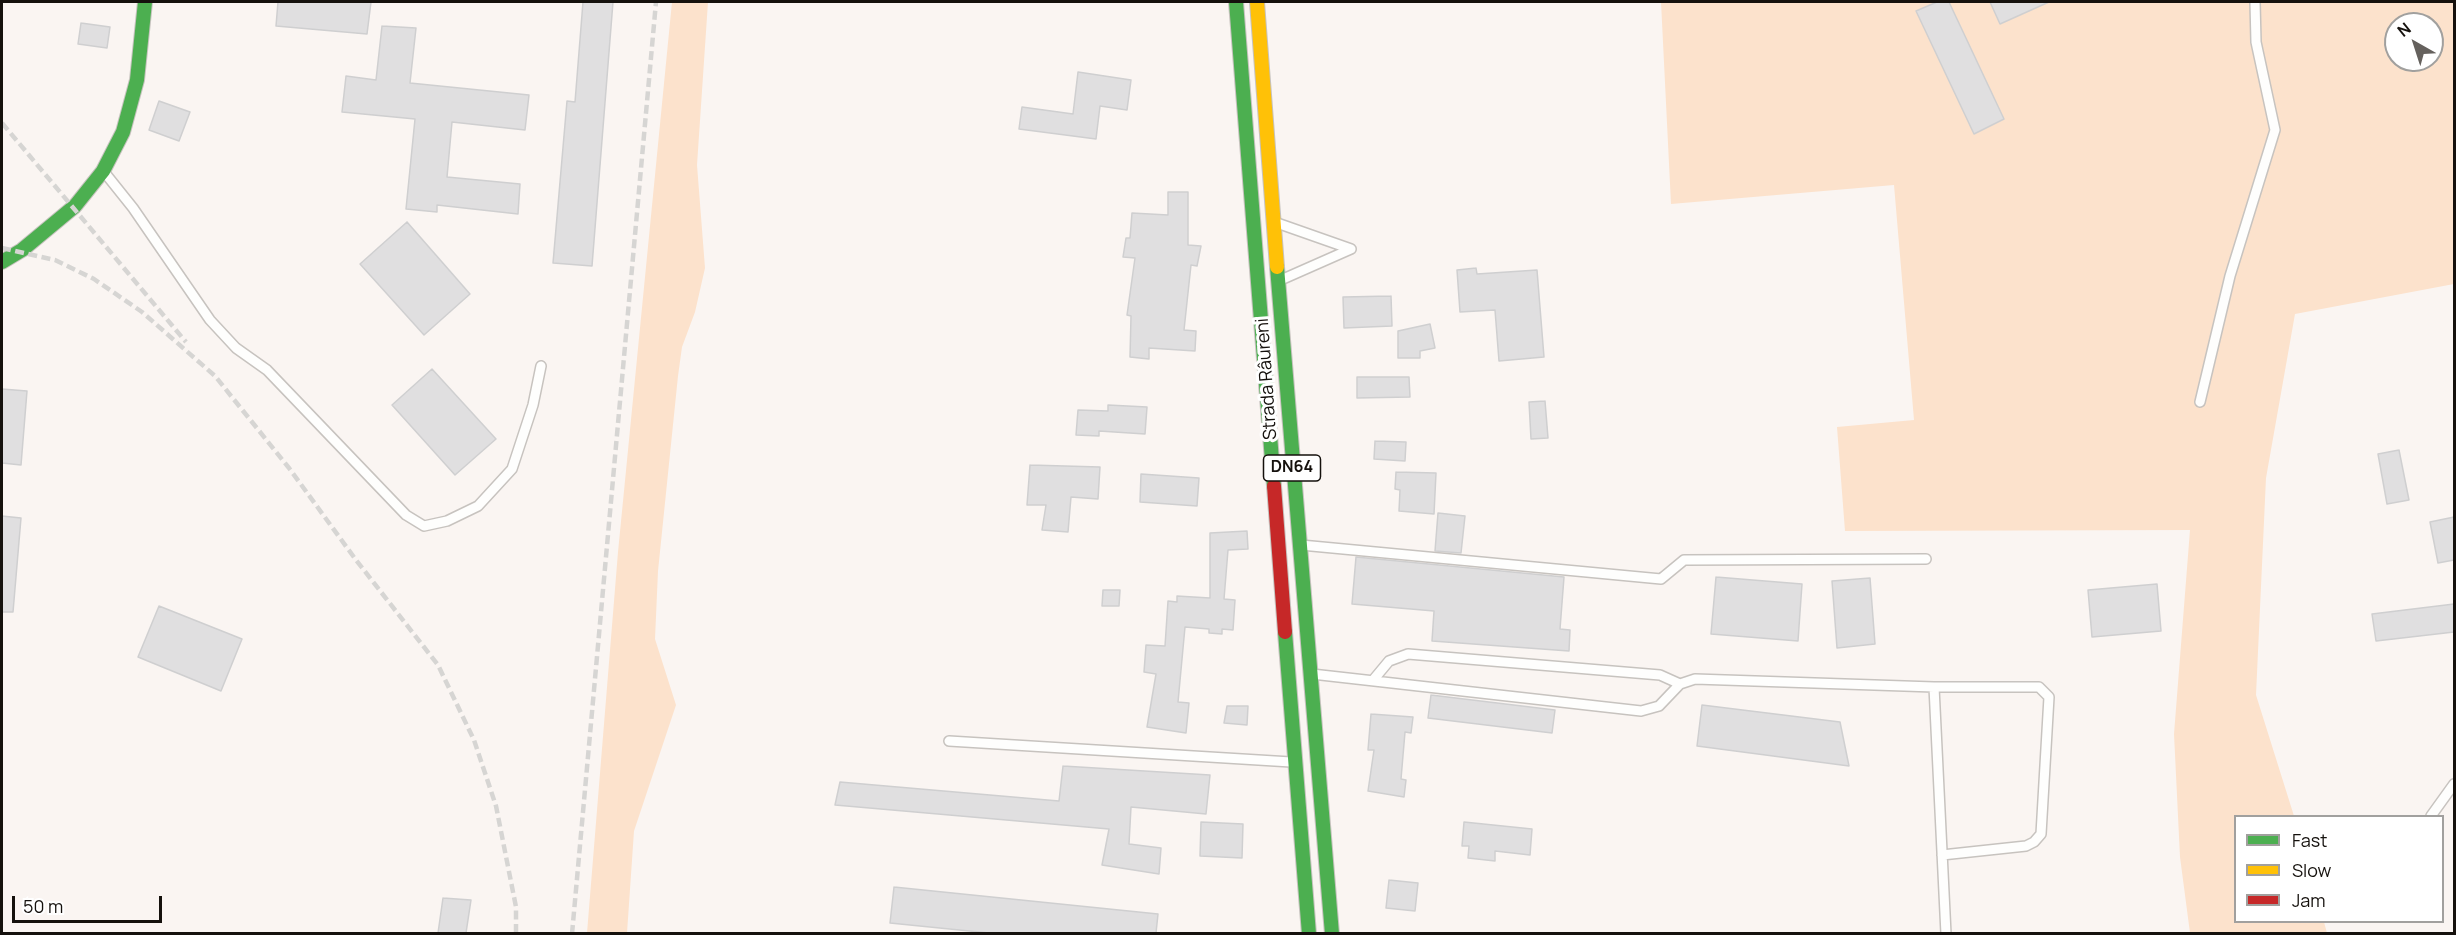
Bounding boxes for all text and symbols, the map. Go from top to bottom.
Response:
north arrow [2384,12,2444,72]
text: N [2393,17,2415,42]
street label: Strada Râureni [1252,317,1282,441]
road number: DN64 [1264,455,1320,481]
legend [2234,815,2444,923]
text: Fast [2292,828,2327,852]
text: Slow [2292,858,2331,882]
scale bar [15,884,165,922]
text: Jam [2292,888,2326,912]
text: 50 m [23,894,63,918]

